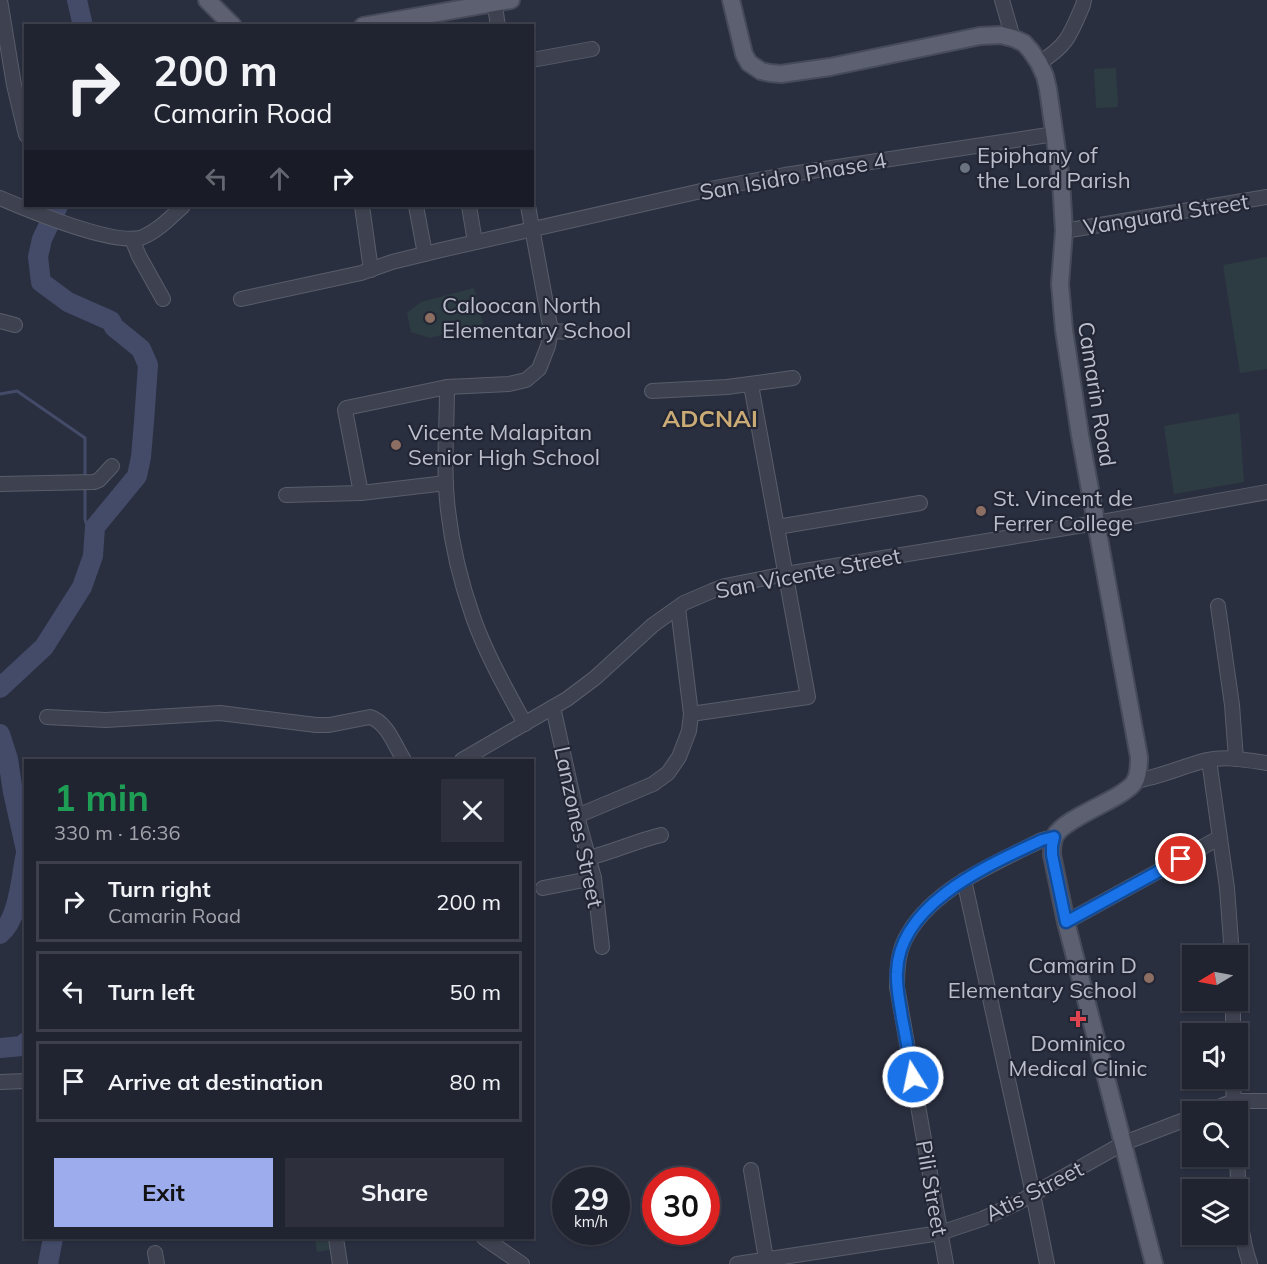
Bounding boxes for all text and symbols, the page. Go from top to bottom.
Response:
text: 200 m [153,44,278,97]
icon: right [54,48,132,126]
text: Camarin Road [153,96,332,130]
place label: Epiphany of the Lord Parish [977,141,1131,194]
street label: San Isidro Phase 4 [698,146,888,206]
marker: Epiphany of the Lord Parish [958,161,972,175]
icon: left [200,162,233,195]
icon: ahead [263,162,296,195]
icon: right [326,162,359,195]
street label: Vanguard Street [1081,187,1251,241]
place label: Caloocan North Elementary School [442,291,631,344]
marker: Caloocan North Elementary School [423,311,437,325]
street label: Camarin Road [1072,320,1122,468]
district label: ADCNAI [662,403,758,433]
place label: Vicente Malapitan Senior High School [408,418,600,471]
marker: Vicente Malapitan Senior High School [389,438,403,452]
place label: St. Vincent de Ferrer College [993,484,1133,537]
marker: St. Vincent de Ferrer College [974,504,988,518]
street label: San Vicente Street [713,541,903,605]
street label: Lanzones Street [548,744,610,911]
text: 1 min [54,775,149,820]
button: close [441,779,504,842]
text: 330 m · 16:36 [54,820,180,845]
pin [1155,833,1206,884]
icon: arrive [1164,842,1197,875]
text: Turn right [108,875,211,903]
icon: right [57,885,90,918]
text: 200 m [436,888,501,916]
text: Camarin Road [108,903,241,928]
north arrow [1182,945,1248,1011]
map controls [1182,945,1248,1245]
place label: Camarin D Elementary School [948,951,1137,1004]
marker: Camarin D Elementary School [1142,971,1156,985]
icon: left [57,975,90,1008]
text: Turn left [108,978,195,1006]
text: 50 m [450,978,501,1006]
marker: Dominico Medical Clinic [1069,1010,1087,1028]
button: sound [1182,1023,1248,1089]
place label: Dominico Medical Clinic [1009,1029,1148,1082]
position arrow [881,1045,945,1109]
icon: arrive [57,1065,90,1098]
text: Arrive at destination [108,1068,323,1096]
text: 80 m [450,1068,501,1096]
button: search [1182,1101,1248,1167]
street label: Pili Street [910,1138,954,1238]
street label: Atis Street [980,1154,1088,1228]
button: Exit [54,1158,273,1227]
button: Share [285,1158,504,1227]
speed limit sign: 30 [642,1167,720,1245]
button: layers [1182,1179,1248,1245]
text: 29 [573,1180,609,1218]
text: km/h [574,1212,608,1231]

